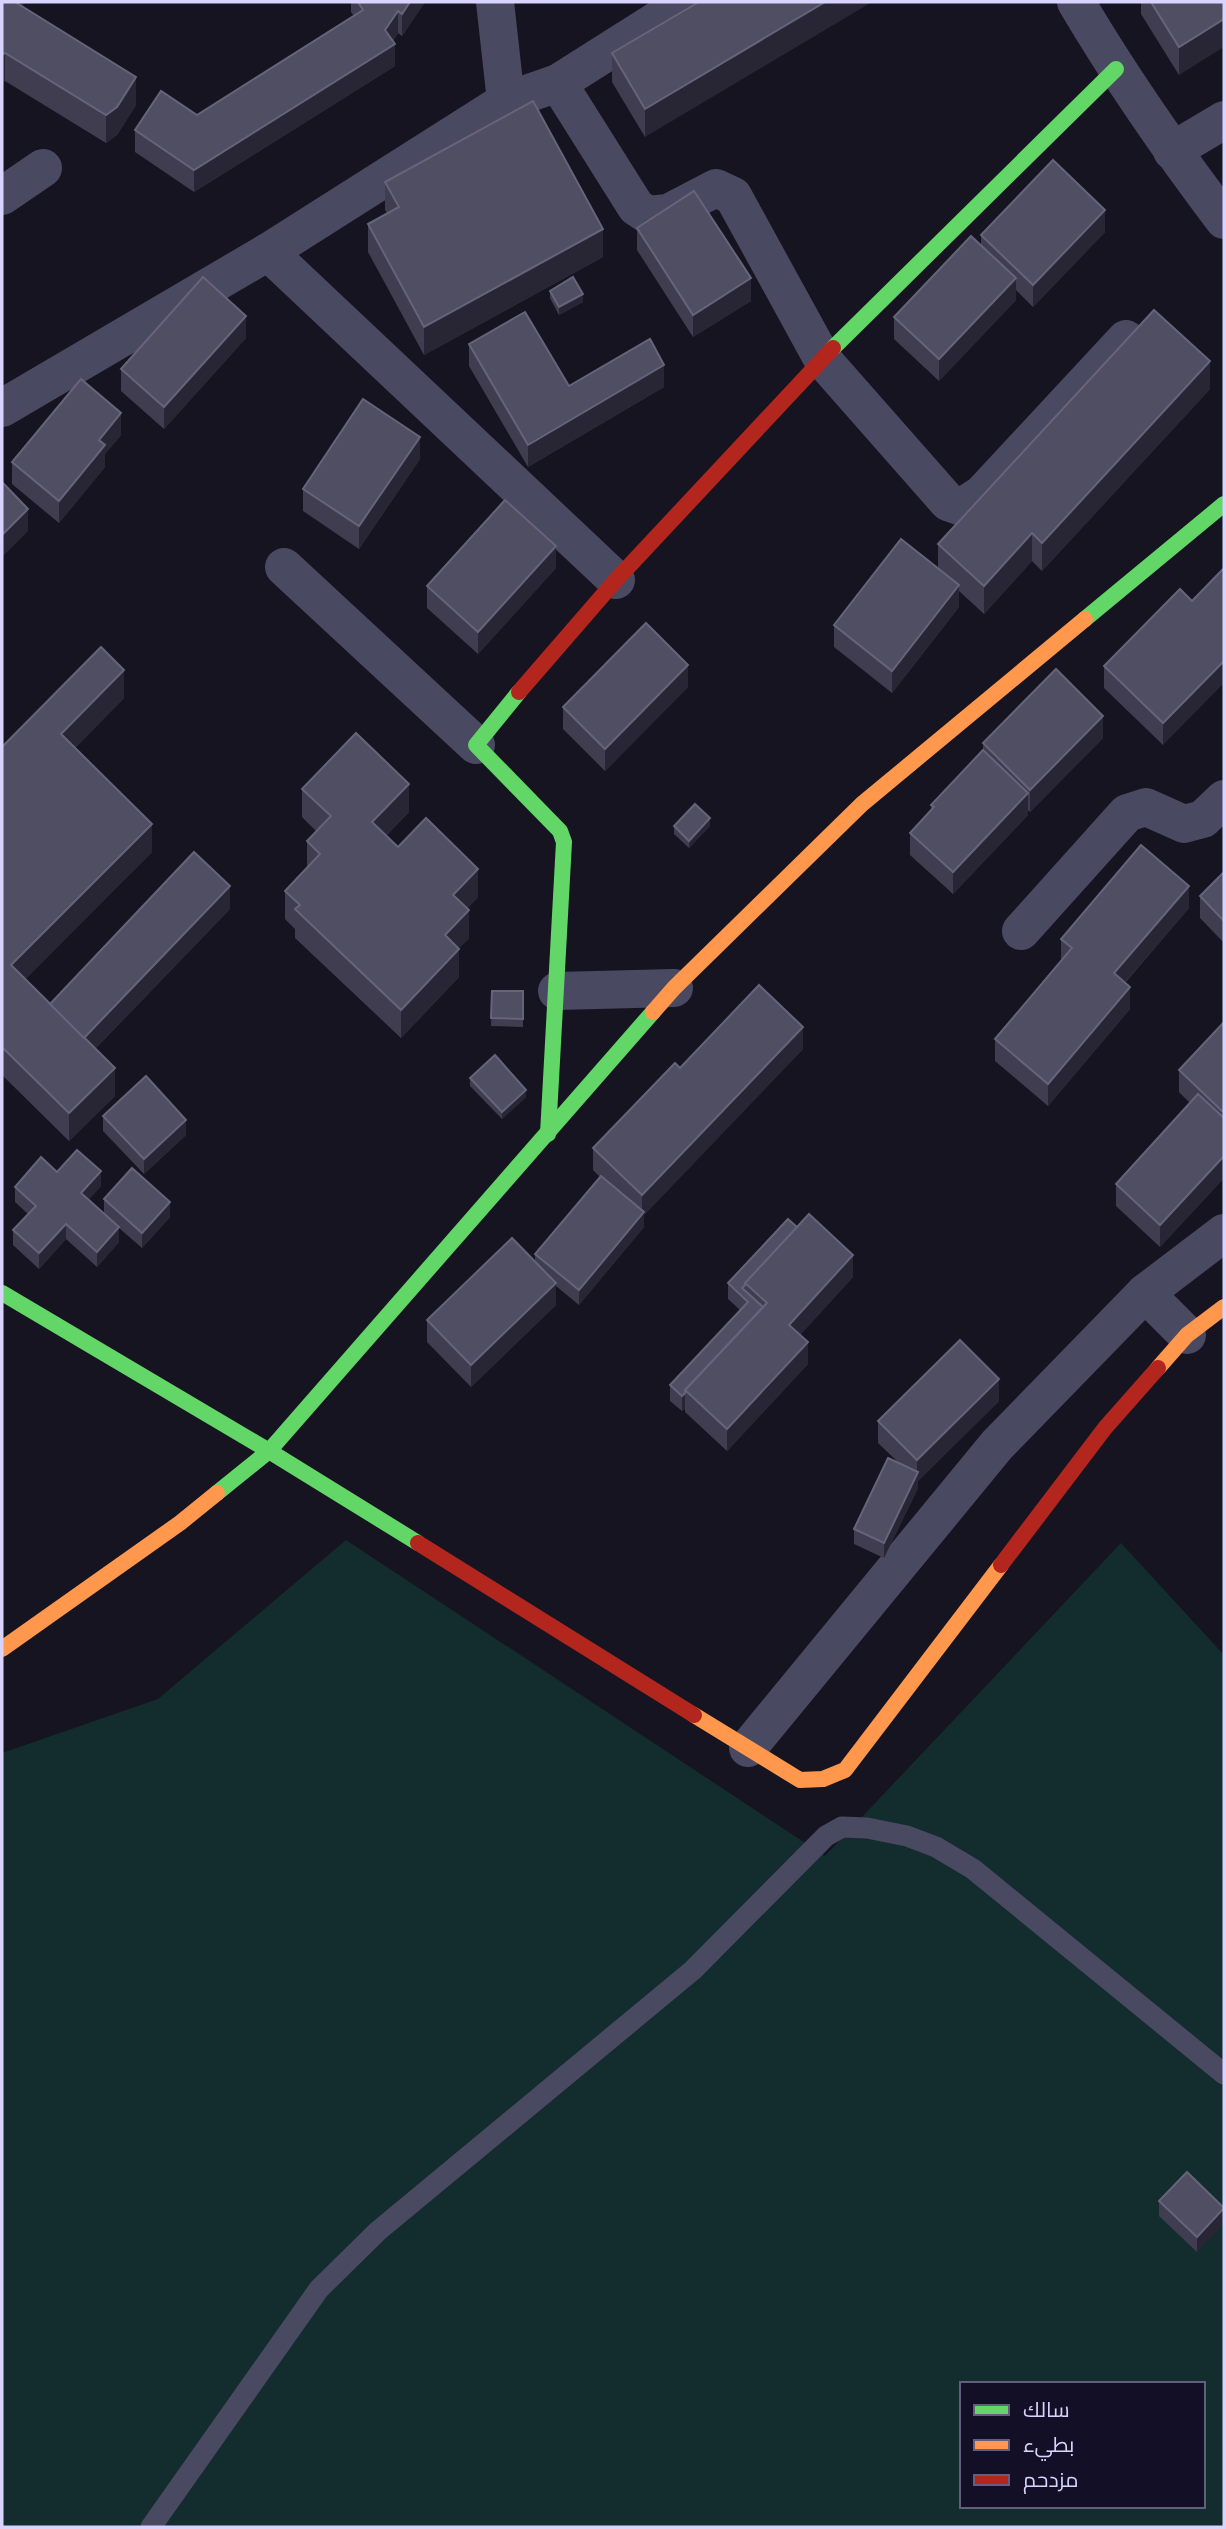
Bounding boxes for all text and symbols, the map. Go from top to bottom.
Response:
legend [960,2382,1205,2508]
text: سالك [1023,2395,1070,2423]
text: بطيء [1023,2430,1074,2461]
text: مزدحم [1023,2465,1078,2494]

